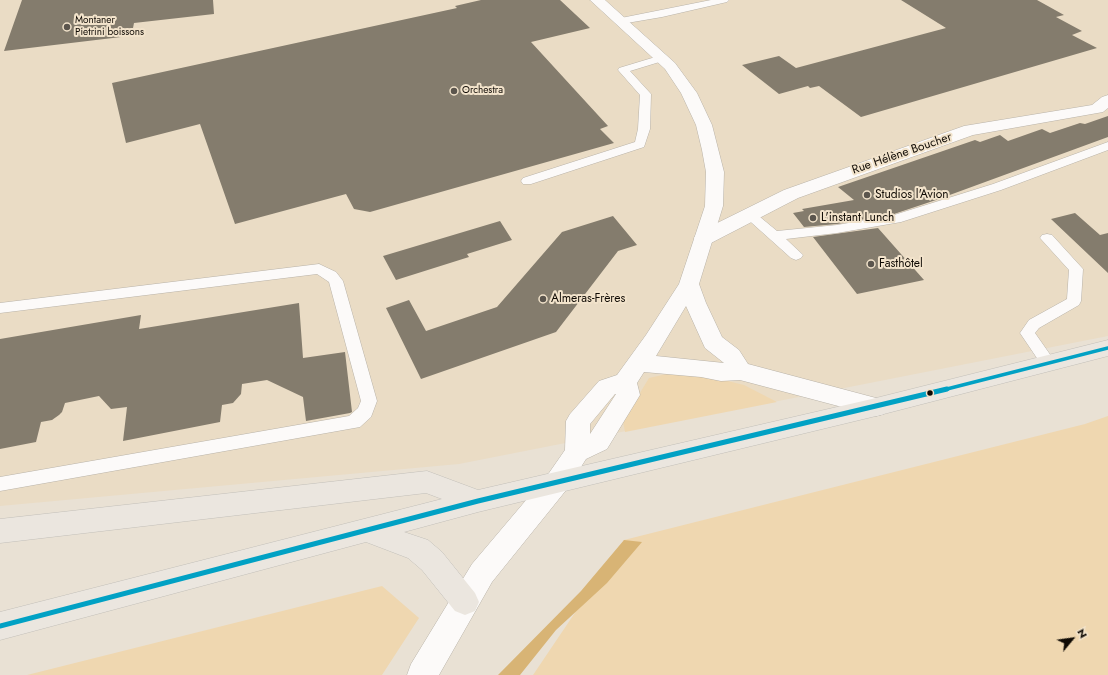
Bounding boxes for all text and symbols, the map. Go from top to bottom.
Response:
place label: Montaner Pietrini boissons [75,15,144,38]
marker: Montaner Pietrini boissons [62,22,72,32]
place label: Orchestra [462,85,503,97]
marker: Orchestra [449,86,459,96]
street label: Rue Hélène Boucher [850,130,954,178]
place label: Studios l'Avion [875,188,949,202]
marker: Studios l'Avion [862,190,872,200]
place label: L'instant Lunch [821,211,894,225]
marker: L'instant Lunch [808,213,818,223]
place label: Fasthôtel [879,257,923,271]
marker: Fasthôtel [866,259,876,269]
place label: Almeras-Frères [551,292,625,306]
marker: Almeras-Frères [538,294,548,304]
unlabelled marker [925,388,935,398]
north arrow [1052,619,1092,659]
text: N [1073,625,1092,641]

